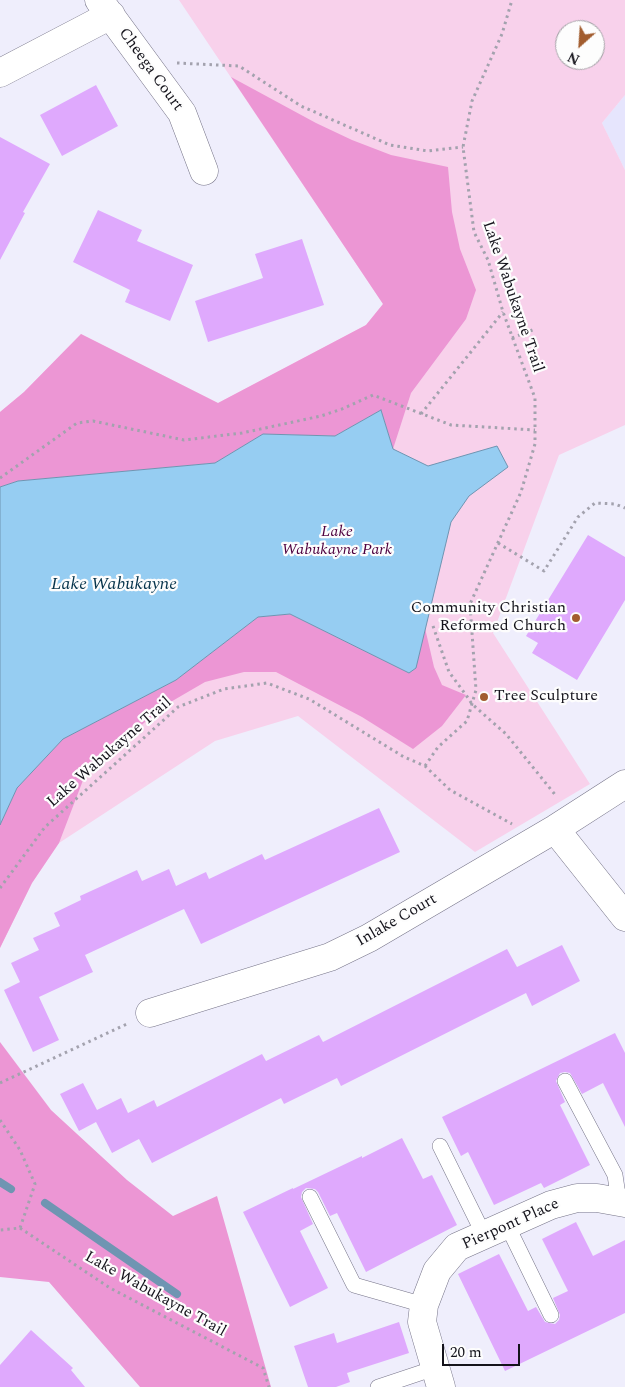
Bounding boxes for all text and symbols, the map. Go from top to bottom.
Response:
north arrow [555,20,605,70]
street label: Cheega Court [113,25,187,115]
text: N [564,46,583,70]
street label: Lake Wabukayne Trail [477,219,547,375]
park label: Lake Wabukayne Park [282,523,392,561]
water label: Lake Wabukayne [51,574,177,596]
place label: Community Christian Reformed Church [411,599,566,637]
marker: Community Christian Reformed Church [570,612,582,624]
place label: Tree Sculpture [494,687,598,707]
marker: Tree Sculpture [478,691,490,703]
street label: Lake Wabukayne Trail [44,694,176,812]
street label: Inlake Court [353,890,441,952]
street label: Pierpont Place [459,1195,563,1255]
street label: Lake Wabukayne Trail [81,1248,229,1342]
scale bar [445,1334,522,1366]
text: 20 m [450,1341,482,1364]

